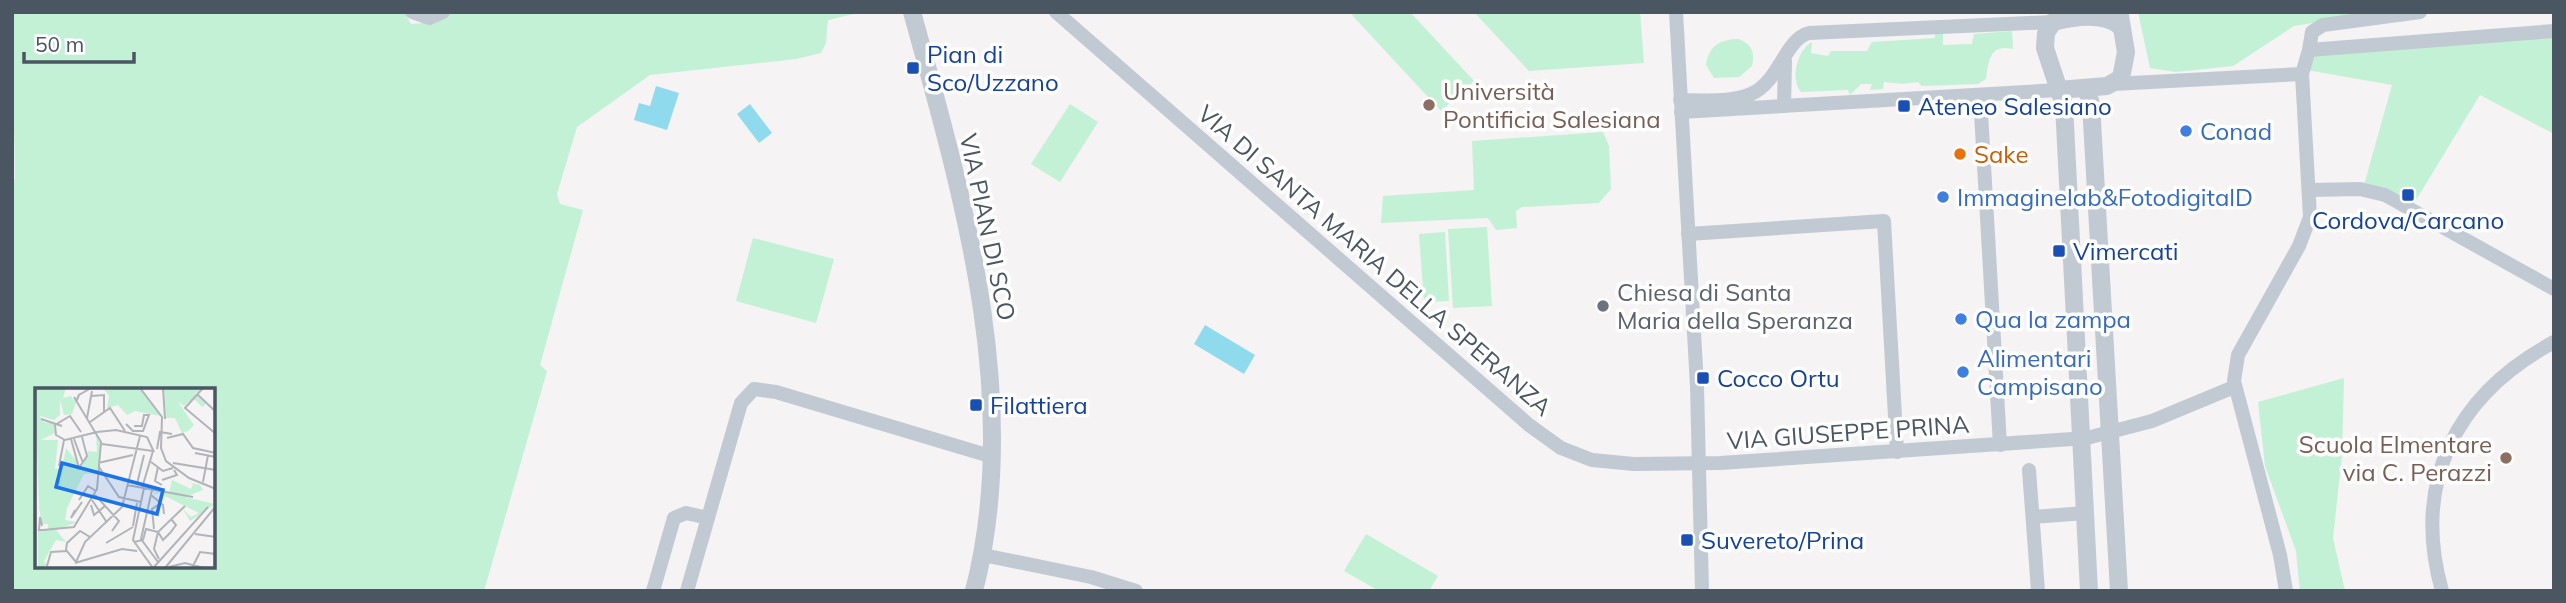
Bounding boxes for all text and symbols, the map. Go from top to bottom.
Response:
scale bar [24,21,135,65]
text: 50 m [35,31,84,57]
place label: Pian di Sco/Uzzano [927,39,1059,97]
marker: Pian di Sco/Uzzano [905,60,921,76]
place label: Università Pontificia Salesiana [1443,76,1661,134]
place label: Ateneo Salesiano [1918,91,2112,121]
marker: Università Pontificia Salesiana [1421,97,1437,113]
street label: VIA DI SANTA MARIA DELLA SPERANZA [1192,98,1558,422]
marker: Ateneo Salesiano [1896,98,1912,114]
place label: Conad [2200,116,2272,146]
marker: Conad [2178,123,2194,139]
street label: VIA PIAN DI SCO [954,131,1022,323]
place label: Sake [1974,139,2028,169]
marker: Sake [1952,146,1968,162]
place label: Immaginelab&FotodigitalD [1957,182,2253,212]
marker: Cordova/Carcano [2400,187,2416,203]
marker: Immaginelab&FotodigitalD [1935,189,1951,205]
place label: Cordova/Carcano [2312,205,2504,235]
place label: Vimercati [2073,236,2178,266]
marker: Vimercati [2051,243,2067,259]
place label: Chiesa di Santa Maria della Speranza [1617,277,1853,335]
marker: Chiesa di Santa Maria della Speranza [1595,298,1611,314]
place label: Qua la zampa [1975,304,2131,334]
marker: Qua la zampa [1953,311,1969,327]
place label: Alimentari Campisano [1977,343,2103,401]
place label: Cocco Ortu [1717,363,1840,393]
marker: Alimentari Campisano [1955,364,1971,380]
marker: Cocco Ortu [1695,370,1711,386]
inset map [35,388,215,568]
place label: Filattiera [990,390,1088,420]
marker: Filattiera [968,397,984,413]
street label: VIA GIUSEPPE PRINA [1726,409,1971,455]
place label: Scuola Elmentare via C. Perazzi [2299,429,2492,487]
marker: Scuola Elmentare via C. Perazzi [2498,450,2514,466]
place label: Suvereto/Prina [1701,525,1864,555]
marker: Suvereto/Prina [1679,532,1695,548]

